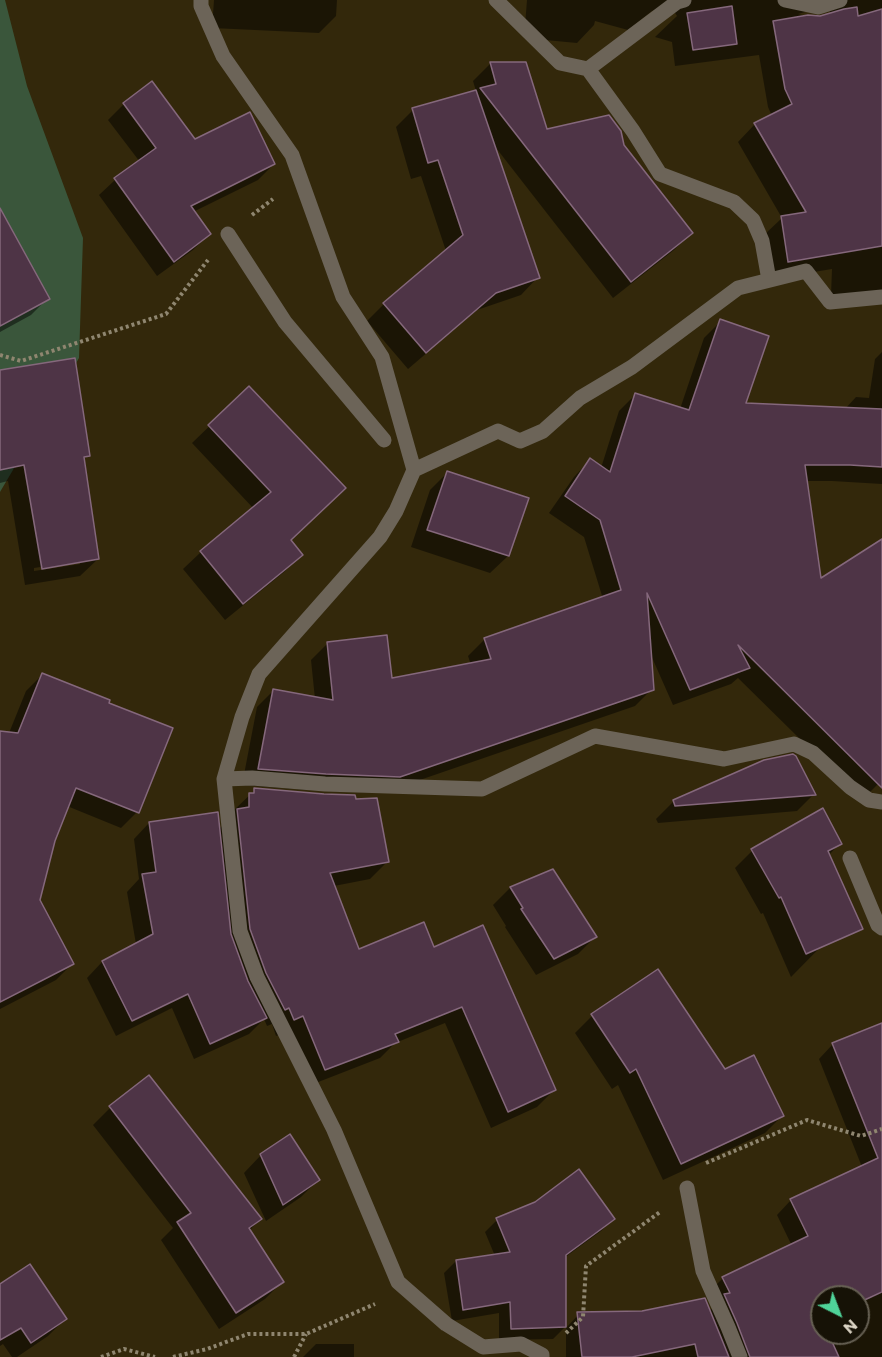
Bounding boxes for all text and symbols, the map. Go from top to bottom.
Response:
north arrow [810,1285,870,1345]
text: N [840,1316,862,1338]

